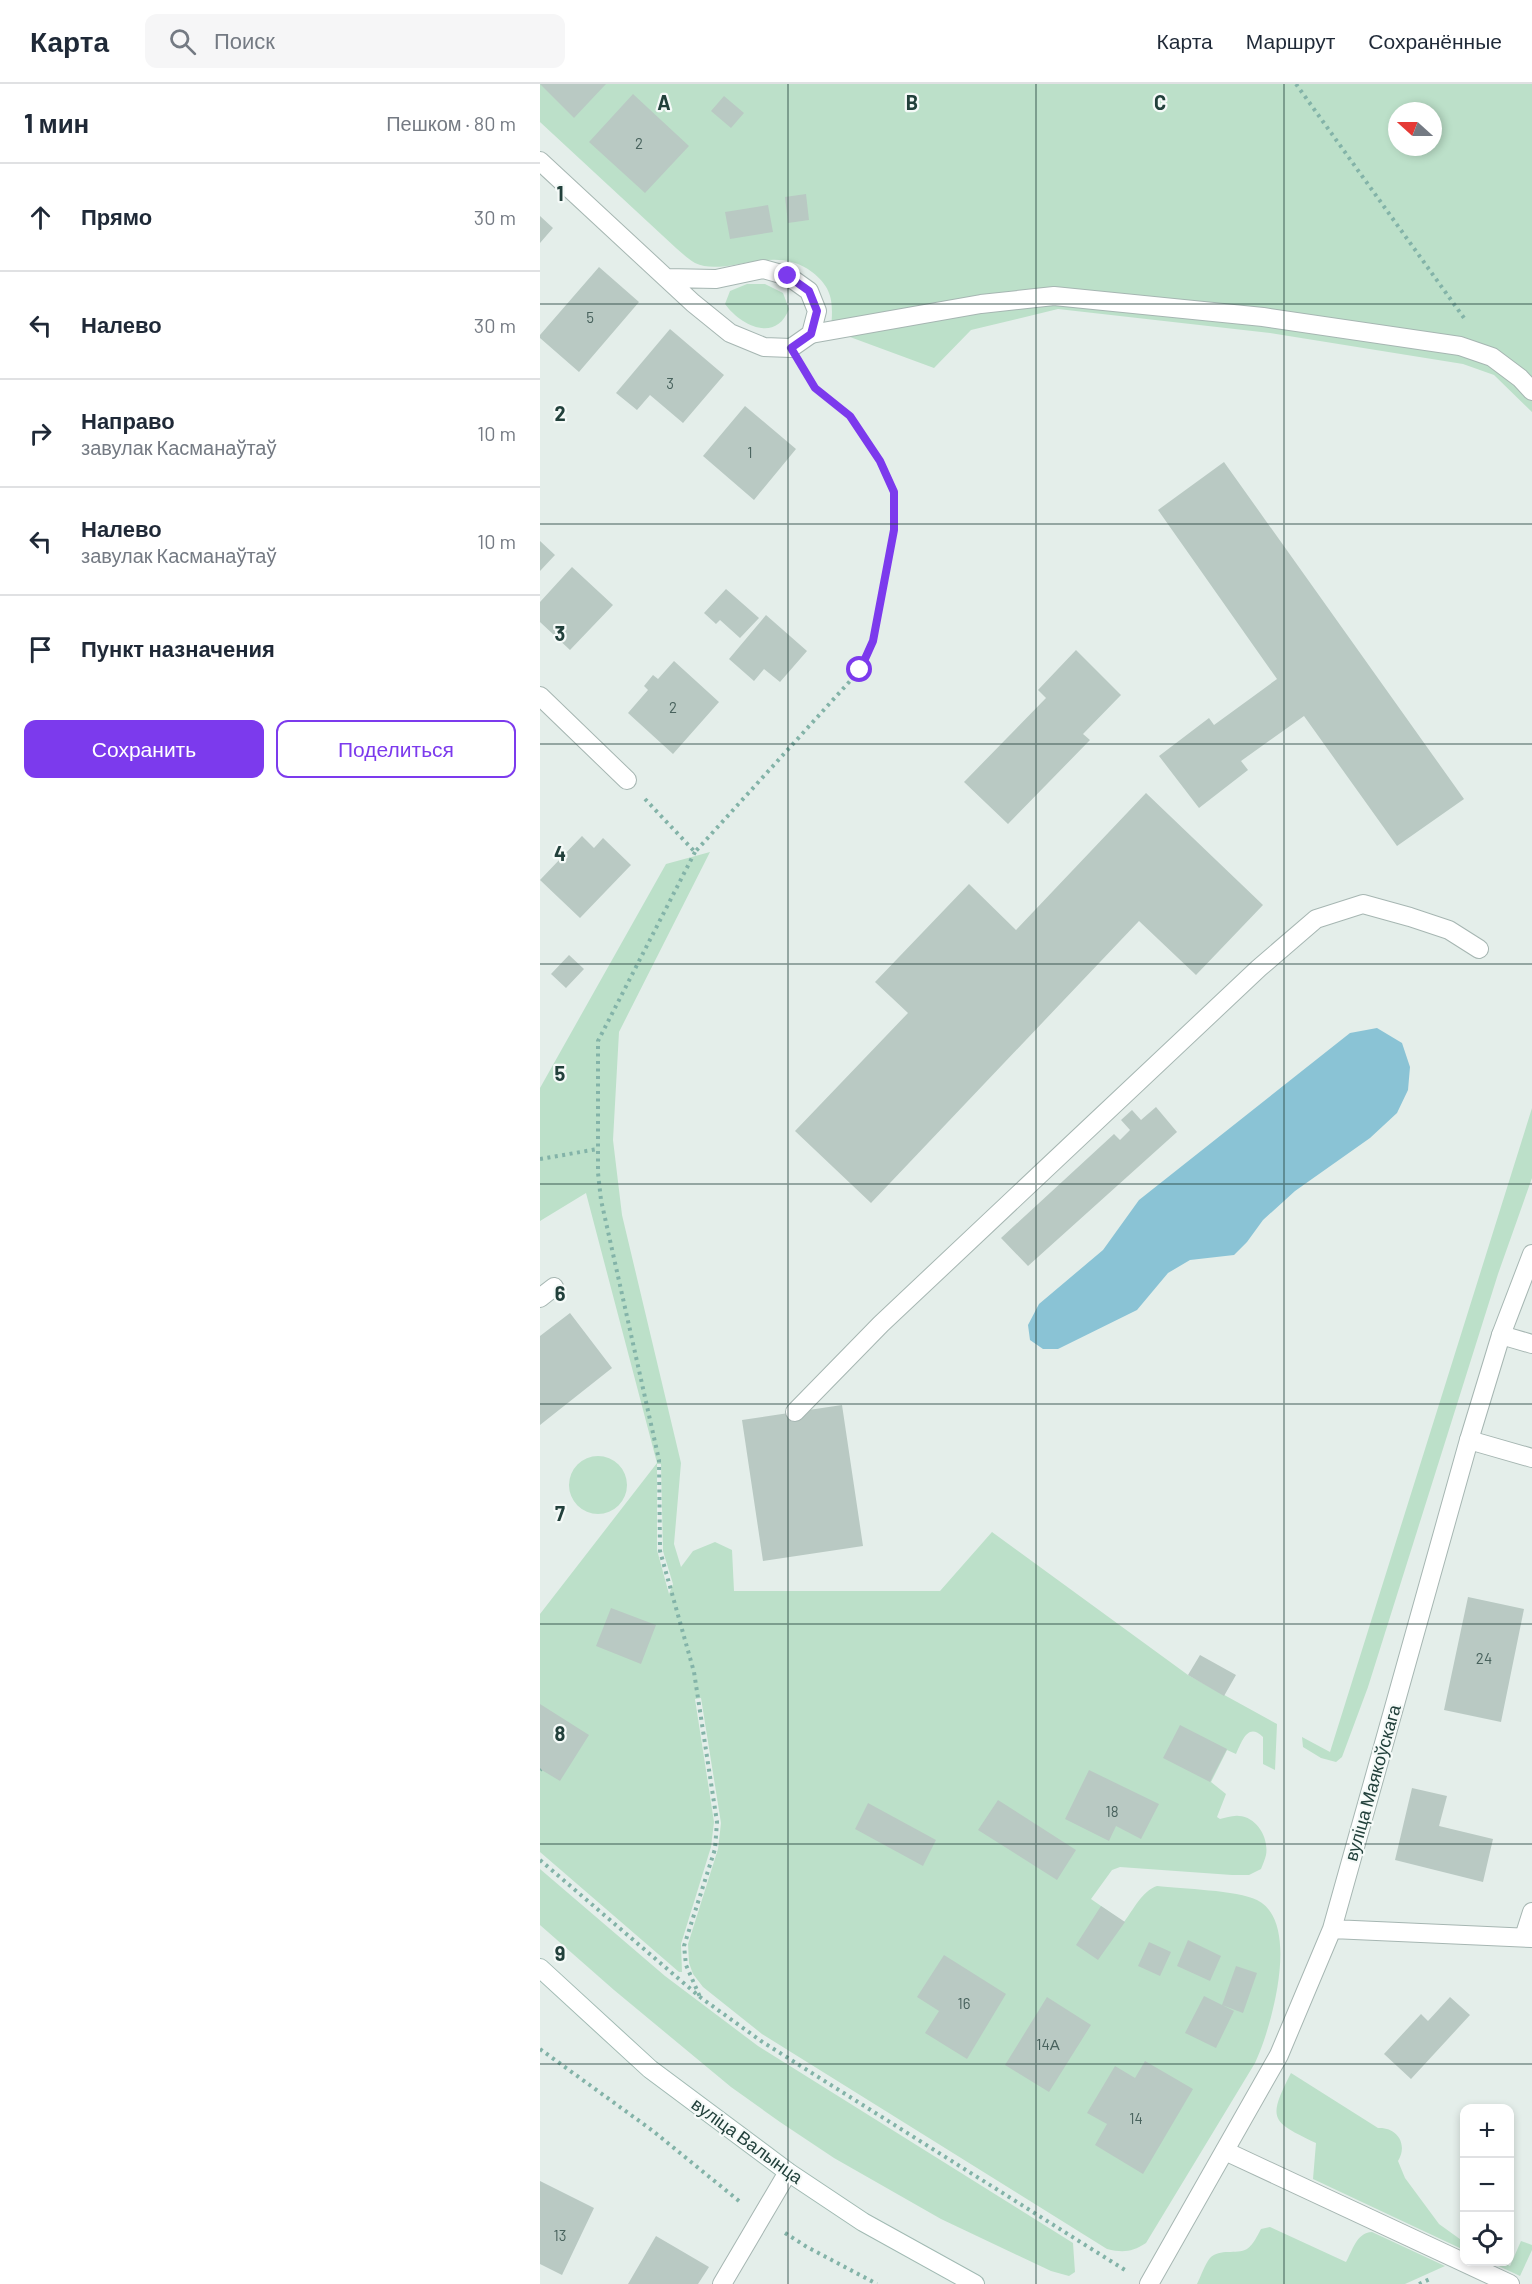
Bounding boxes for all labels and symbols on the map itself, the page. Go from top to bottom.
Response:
text: A [657,90,671,114]
text: B [906,90,918,114]
text: C [1154,90,1166,114]
north arrow [1388,102,1442,156]
house number: 2 [635,134,643,152]
text: 1 [556,181,564,205]
route end [774,262,800,288]
house number: 5 [586,308,594,326]
house number: 3 [666,374,674,392]
text: 2 [554,401,566,425]
house number: 1 [747,443,753,461]
text: 3 [555,621,565,645]
route start [846,656,872,682]
house number: 2 [669,698,677,716]
text: 4 [554,841,566,865]
text: 5 [555,1061,566,1085]
text: 6 [555,1281,566,1305]
text: 7 [555,1501,565,1525]
house number: 24 [1476,1649,1492,1667]
street label: вуліца Маякоўскага [1339,1701,1405,1863]
text: 8 [555,1721,566,1745]
house number: 18 [1105,1802,1119,1820]
text: 9 [555,1941,565,1965]
house number: 16 [958,1994,970,2012]
house number: 14А [1036,2035,1060,2053]
street label: вуліца Валынца [688,2093,808,2188]
house number: 14 [1129,2109,1143,2127]
house number: 13 [554,2226,566,2244]

